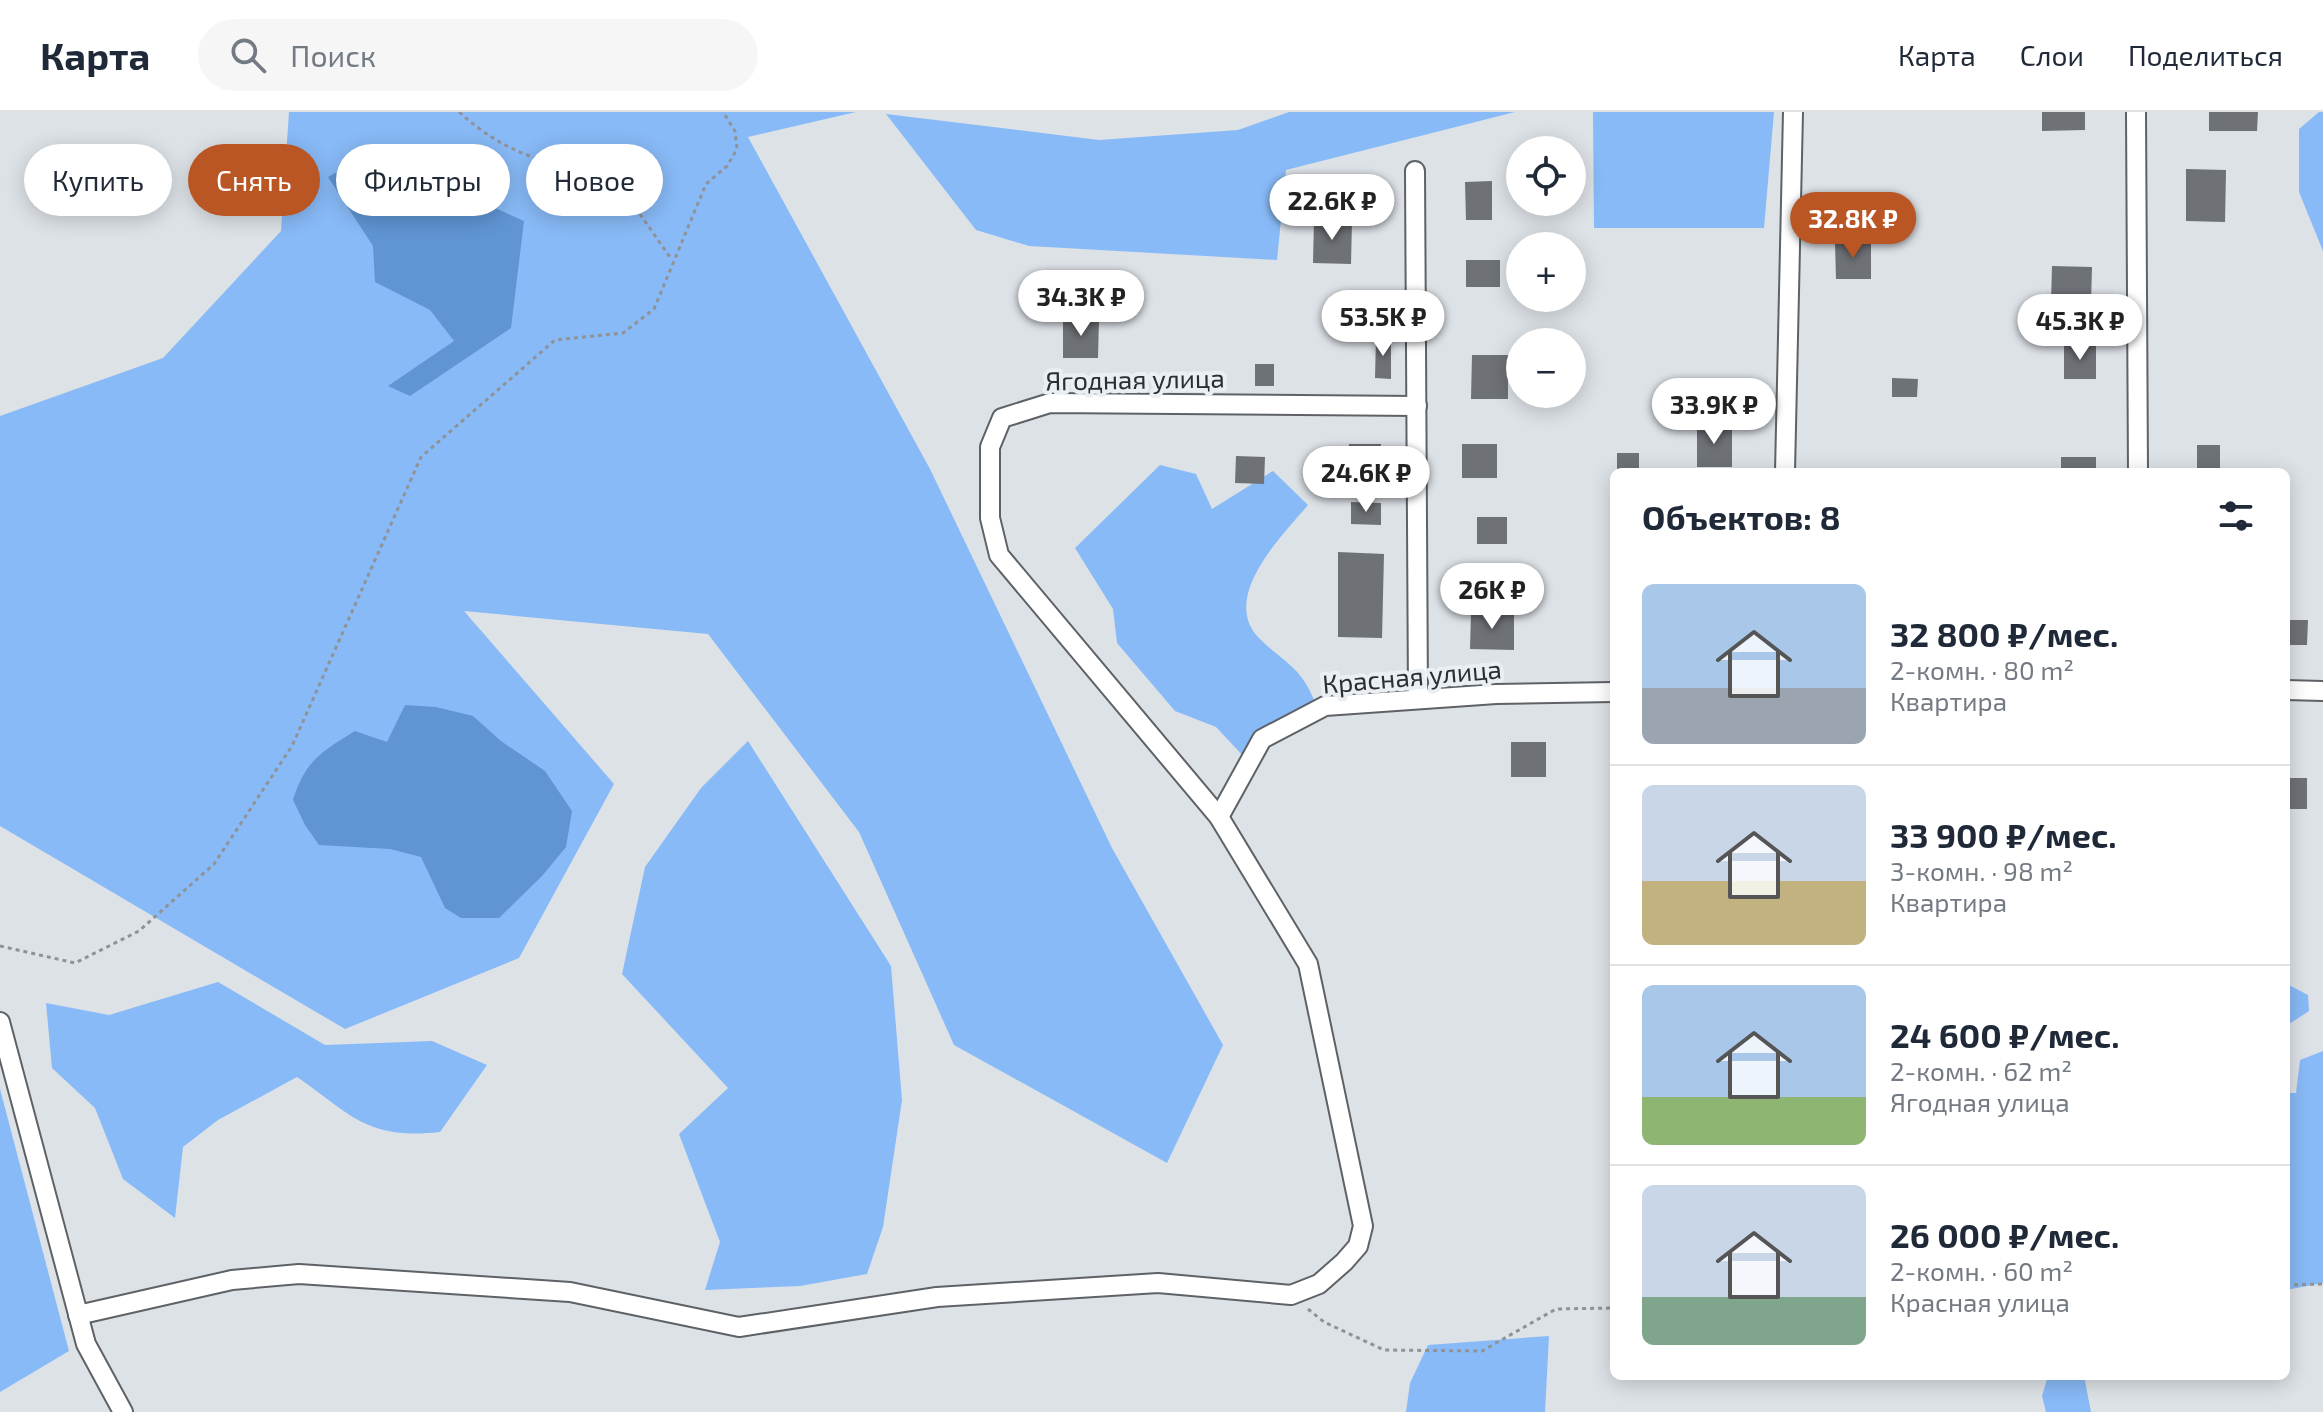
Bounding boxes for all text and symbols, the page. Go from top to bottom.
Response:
search box [198,19,758,91]
text: Карта [40,32,150,78]
icon: search [226,33,270,77]
text: Поиск [290,37,376,73]
text: Карта [1898,38,1976,72]
text: Слои [2020,38,2084,72]
text: Поделиться [2128,38,2283,72]
map controls [1506,136,1586,408]
button: locate [1506,136,1586,216]
chip: Купить [24,144,172,216]
chip: Снять [188,144,320,216]
chip: Фильтры [336,144,510,216]
chip: Новое [526,144,663,216]
pin: 22.6K ₽ [1258,174,1406,242]
text: 22.6K ₽ [1287,184,1377,215]
pin: 32.8K ₽ [1779,192,1927,260]
text: 32.8K ₽ [1808,202,1898,233]
button: + [1506,232,1586,312]
pin: 34.3K ₽ [1007,270,1155,338]
text: 34.3K ₽ [1036,280,1126,311]
pin: 53.5K ₽ [1309,290,1457,358]
pin: 45.3K ₽ [2006,294,2154,362]
text: 53.5K ₽ [1340,300,1427,331]
text: 45.3K ₽ [2035,304,2125,335]
button: − [1506,328,1586,408]
street label: Ягодная улица [1045,361,1225,397]
pin: 33.9K ₽ [1640,378,1788,446]
text: 33.9K ₽ [1670,388,1758,419]
pin: 24.6K ₽ [1292,446,1440,514]
text: 24.6K ₽ [1321,456,1411,487]
icon: filters [2214,494,2258,538]
text: Объектов: 8 [1642,496,1841,537]
pin: 26K ₽ [1436,563,1548,631]
text: 26K ₽ [1458,573,1526,604]
text: 32 800 ₽/мес. [1890,613,2118,654]
icon: home [1706,616,1802,712]
street label: Красная улица [1321,652,1503,700]
text: 2-комн. · 80 m² [1890,654,2074,685]
text: Квартира [1890,685,2007,716]
text: 33 900 ₽/мес. [1890,814,2117,855]
icon: home [1706,817,1802,913]
text: 3-комн. · 98 m² [1890,855,2073,886]
text: Квартира [1890,886,2007,917]
text: 24 600 ₽/мес. [1890,1014,2119,1055]
icon: home [1706,1017,1802,1113]
text: 2-комн. · 62 m² [1890,1055,2072,1086]
text: Ягодная улица [1890,1086,2070,1117]
text: 26 000 ₽/мес. [1890,1214,2119,1255]
icon: home [1706,1217,1802,1313]
text: 2-комн. · 60 m² [1890,1255,2073,1286]
text: Красная улица [1890,1286,2070,1317]

